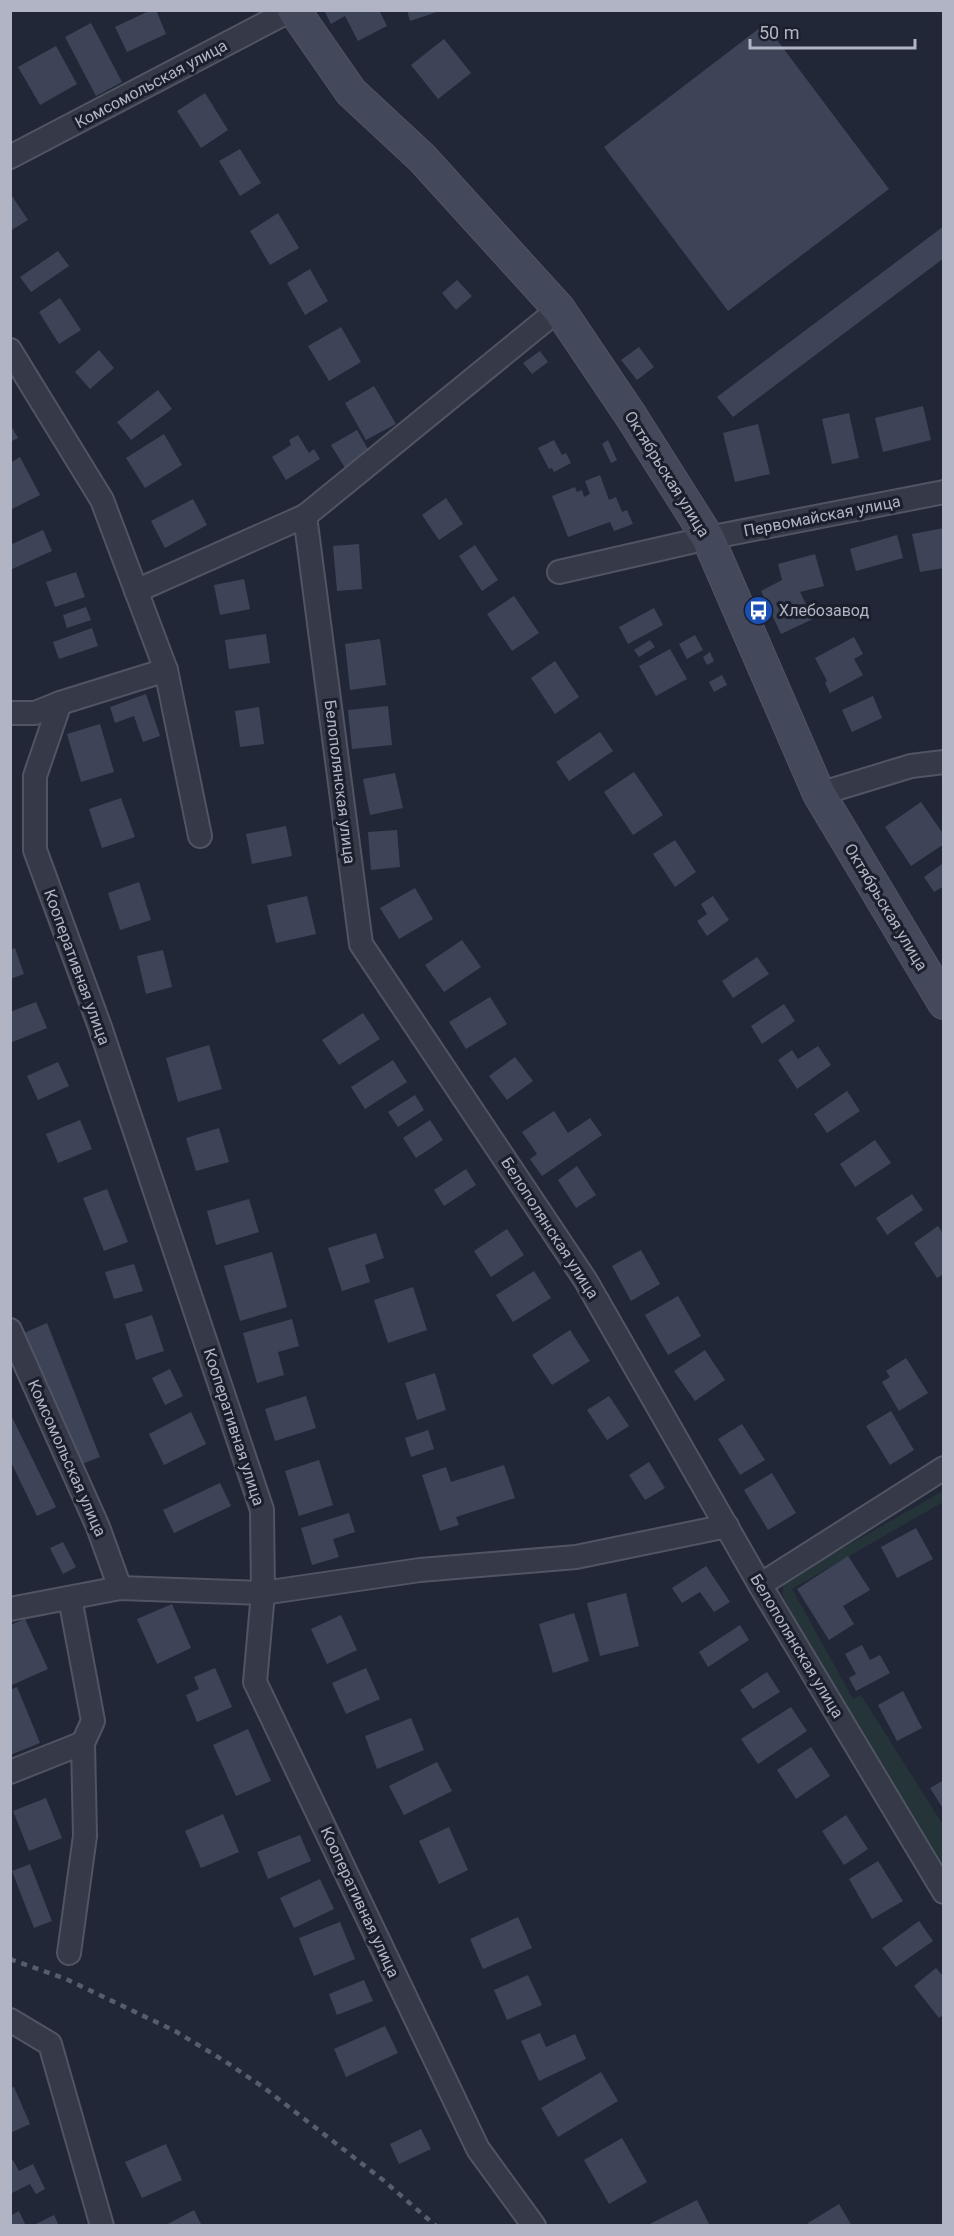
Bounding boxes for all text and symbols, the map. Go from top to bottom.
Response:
scale bar [750,12,915,50]
text: 50 m [759,22,799,43]
street label: Комсомольская улица [72,36,230,132]
street label: Октябрьская улица [621,408,713,540]
street label: Первомайская улица [742,491,902,541]
bus stop icon: Хлебозавод [742,594,774,626]
place label: Хлебозавод [779,601,869,620]
street label: Белополянская улица [321,699,359,865]
street label: Октябрьская улица [841,840,931,974]
street label: Кооперативная улица [40,887,114,1047]
street label: Белополянская улица [497,1154,603,1302]
street label: Кооперативная улица [200,1346,268,1508]
street label: Комсомольская улица [24,1377,110,1539]
street label: Белополянская улица [746,1570,848,1722]
street label: Кооперативная улица [317,1824,403,1980]

